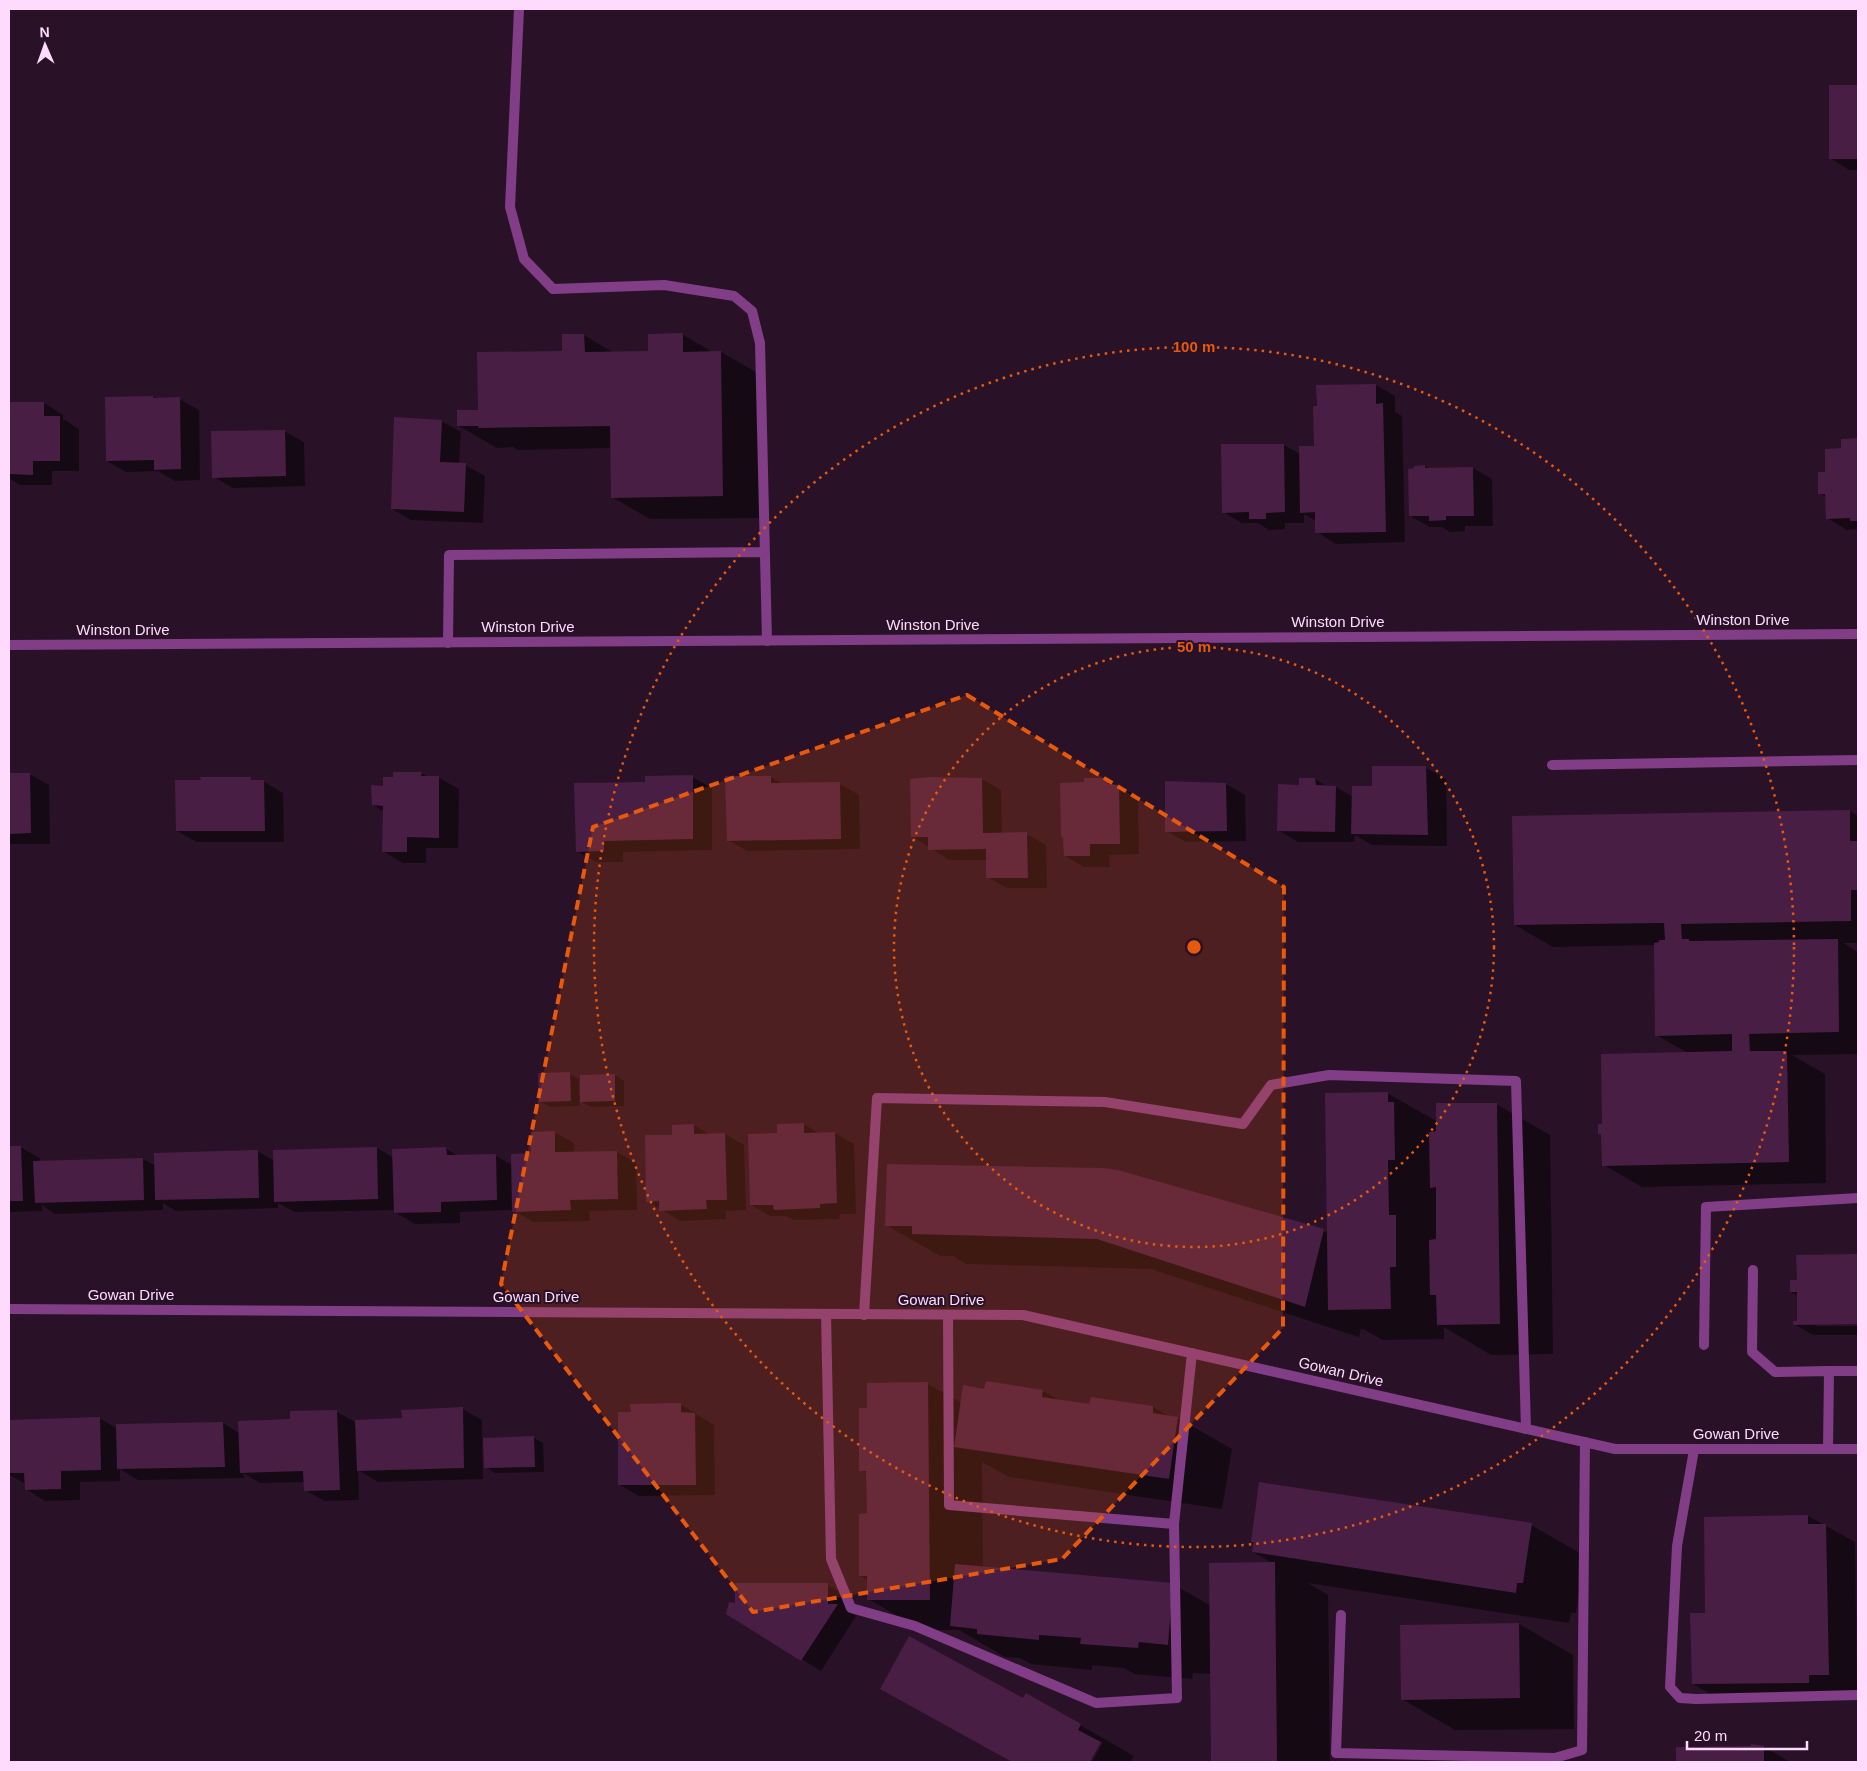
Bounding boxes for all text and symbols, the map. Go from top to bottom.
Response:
north arrow [20,20,70,70]
text: N [39,24,50,40]
text: 100 m [1173,338,1215,355]
street label: Winston Drive [1696,611,1790,628]
street label: Winston Drive [1291,613,1385,630]
street label: Winston Drive [886,616,980,633]
street label: Winston Drive [481,618,575,635]
street label: Winston Drive [76,621,170,638]
text: 50 m [1177,638,1211,655]
centre of rings [1185,938,1203,956]
street label: Gowan Drive [88,1286,174,1303]
street label: Gowan Drive [493,1288,579,1305]
street label: Gowan Drive [898,1291,984,1308]
street label: Gowan Drive [1297,1353,1385,1390]
street label: Gowan Drive [1693,1425,1779,1442]
scale bar [1687,1718,1807,1750]
text: 20 m [1694,1727,1727,1744]

